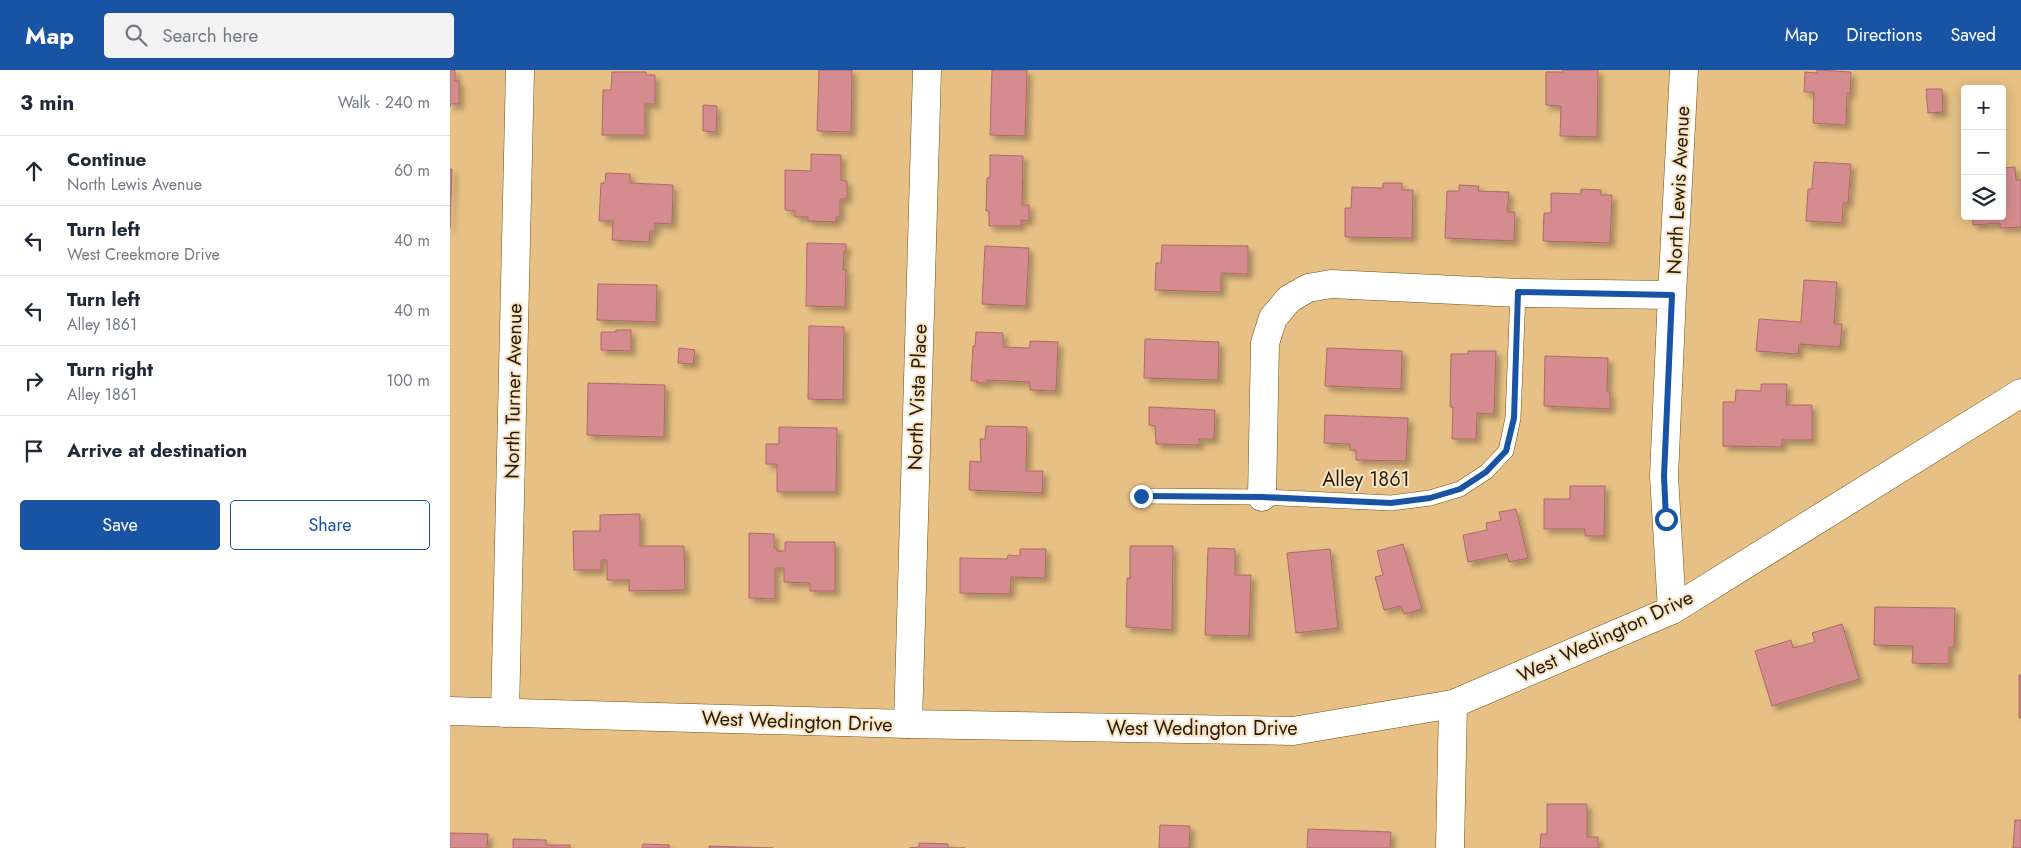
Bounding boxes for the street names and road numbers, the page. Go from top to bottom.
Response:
street label: North Lewis Avenue [1660,105,1697,275]
street label: North Turner Avenue [497,303,530,479]
street label: North Vista Place [900,323,935,471]
street label: Alley 1861 [1322,465,1410,494]
street label: West Wedington Drive [1513,583,1698,690]
street label: West Wedington Drive [701,704,893,739]
street label: West Wedington Drive [1106,714,1298,743]

